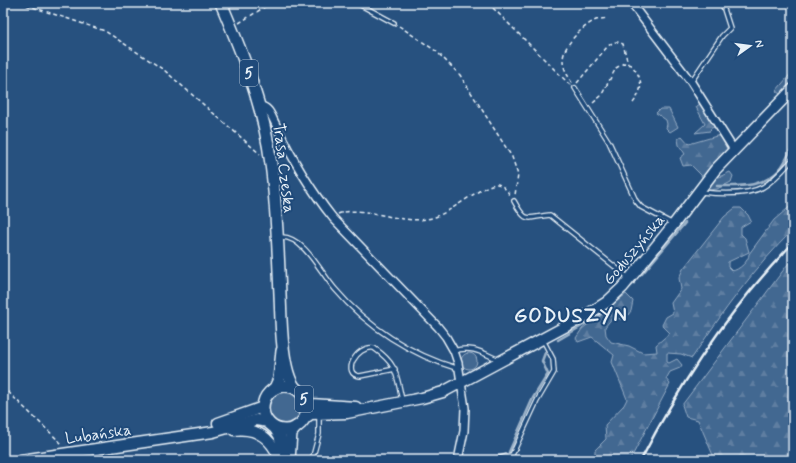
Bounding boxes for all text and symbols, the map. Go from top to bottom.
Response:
north arrow [730,26,770,66]
text: N [751,39,766,49]
road number: 5 [240,60,258,86]
street label: Trasa Czeska [268,122,299,215]
street label: Goduszyńska [598,210,670,290]
district label: GODUSZYN [514,303,628,330]
road number: 5 [295,386,313,412]
street label: Lubańska [64,419,133,450]

